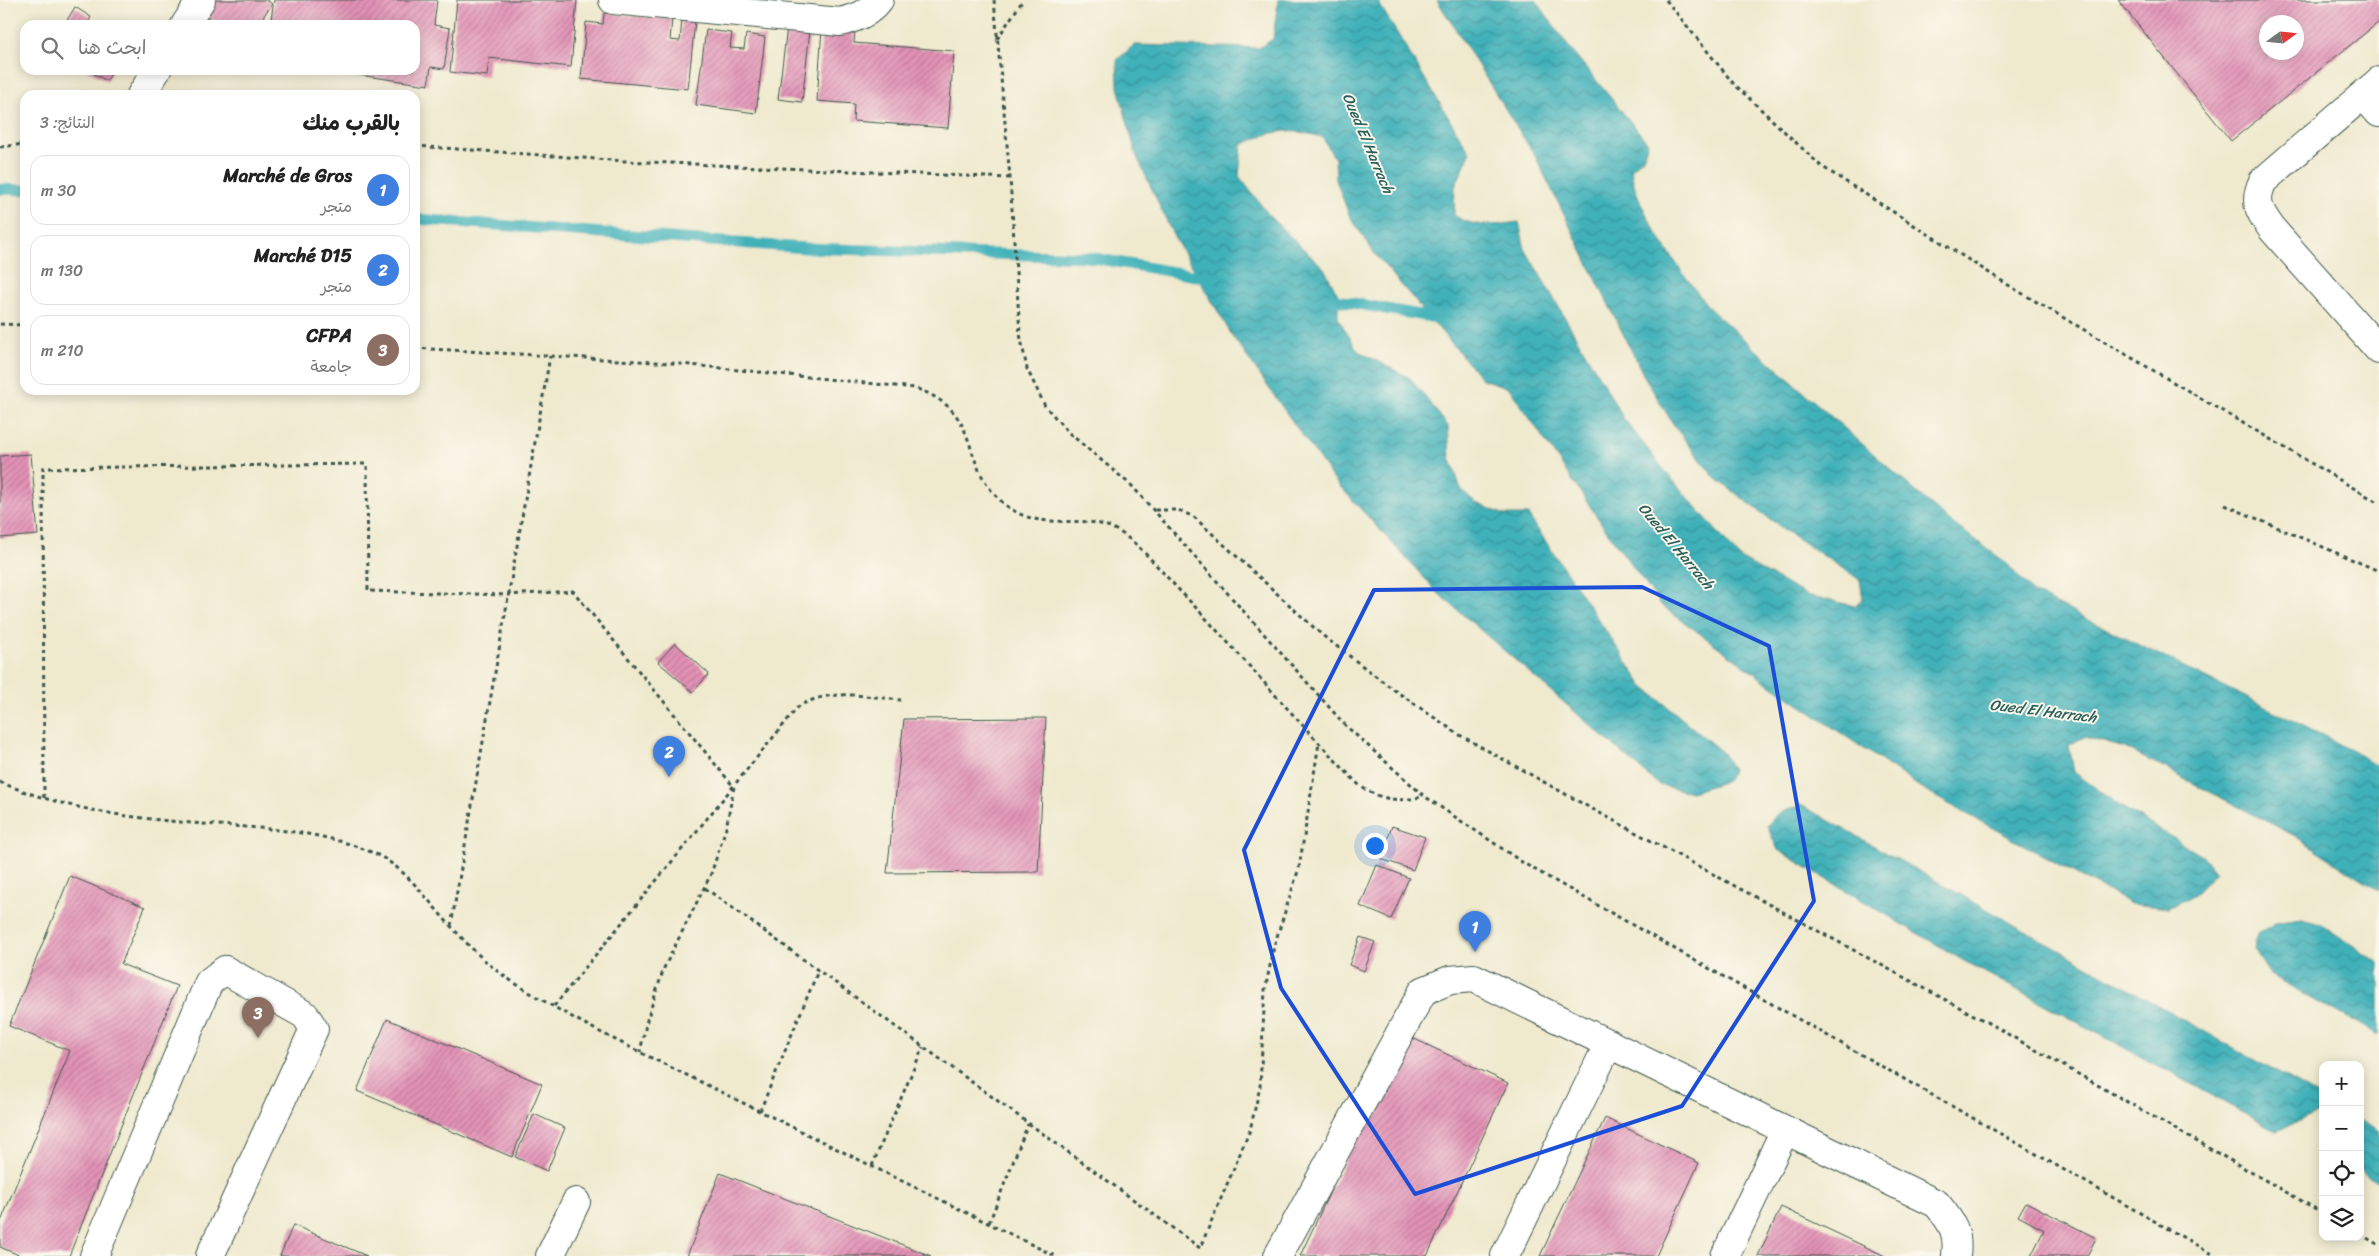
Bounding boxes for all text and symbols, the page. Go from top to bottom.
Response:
north arrow [2259,15,2304,60]
search box [20,20,420,75]
text: ابحث هنا [78,31,146,64]
icon: search [38,34,66,62]
water label: Oued El Harrach [1335,89,1401,198]
text: بالقرب منك [302,104,400,142]
text: النتائج: 3 [40,108,95,137]
text: Marché de Gros [223,159,352,192]
text: 30 m [41,176,76,205]
text: 1 [380,176,386,205]
text: متجر [321,192,352,221]
text: Marché D15 [254,239,352,272]
text: 130 m [41,256,83,285]
text: 2 [378,256,388,285]
text: متجر [321,272,352,301]
text: CFPA [306,319,352,352]
text: 210 m [41,336,84,365]
text: 3 [379,336,387,365]
text: جامعة [310,352,352,381]
water label: Oued El Harrach [1632,497,1721,596]
water label: Oued El Harrach [1988,692,2099,731]
pin: 2 [653,736,685,777]
your location [1362,833,1388,859]
pin: 1 [1459,911,1491,952]
pin: 3 [242,997,274,1038]
map controls [2319,1061,2364,1241]
button: + [2319,1061,2364,1106]
button: − [2319,1106,2364,1151]
button: locate [2319,1151,2364,1196]
button: layers [2319,1196,2364,1241]

